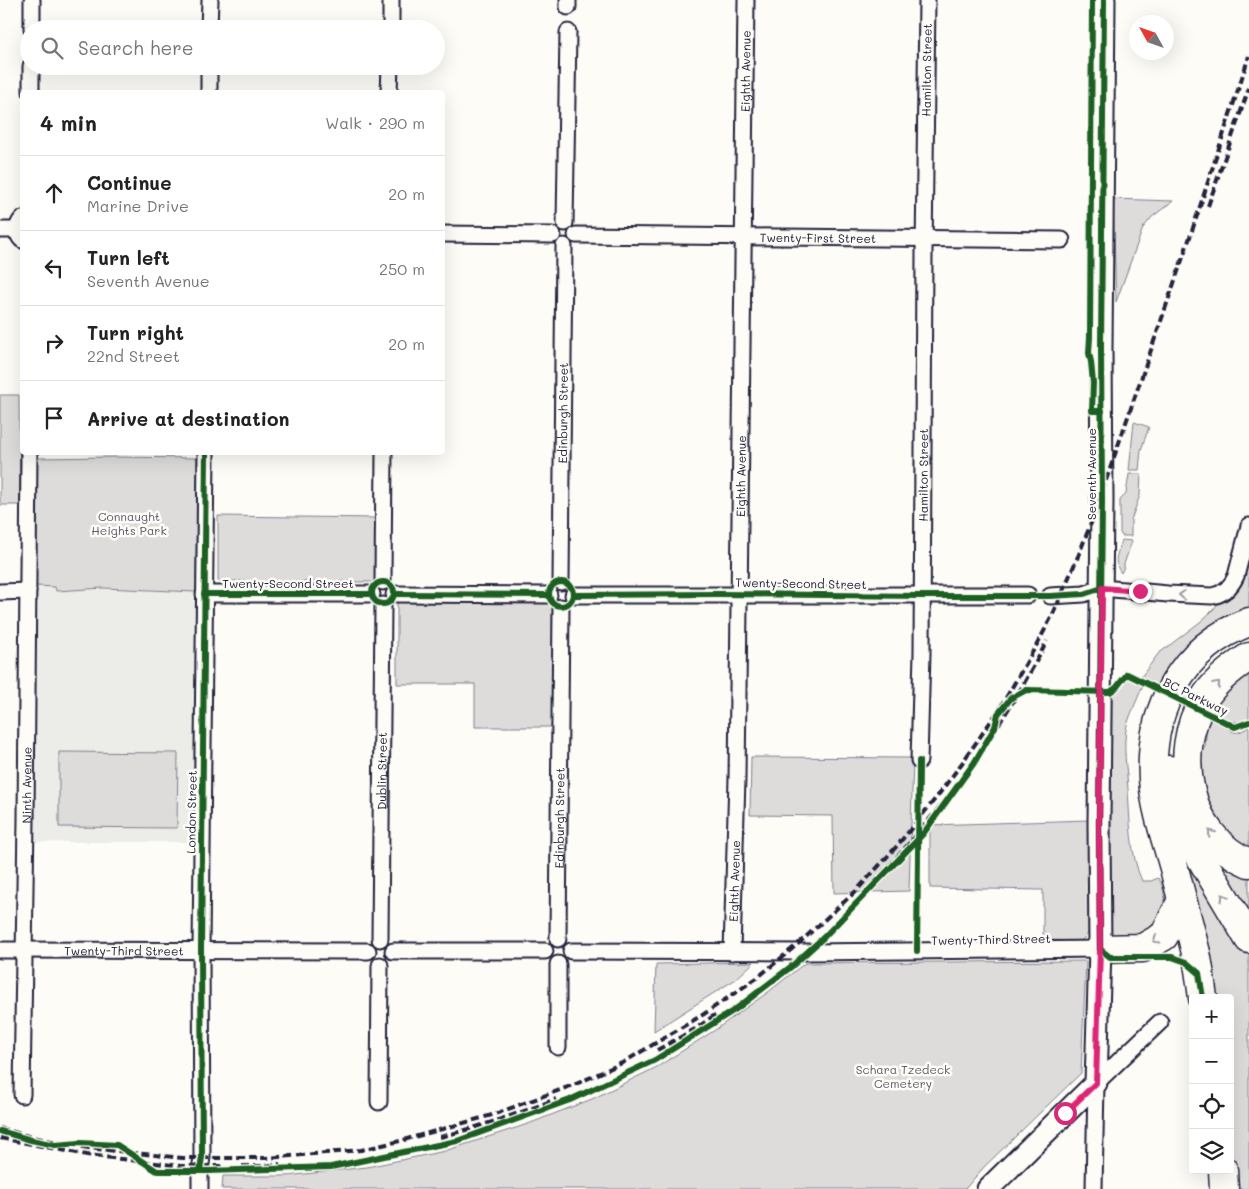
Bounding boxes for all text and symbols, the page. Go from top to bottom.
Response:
north arrow [1129,15,1174,60]
search box [20,20,445,75]
street label: Hamilton Street [918,23,935,117]
street label: Eighth Avenue [737,30,754,112]
icon: search [38,34,66,62]
text: Search here [78,35,194,60]
text: 4 min [40,109,97,136]
text: Walk · 290 m [325,112,425,133]
text: Continue [87,170,172,195]
icon: ahead [40,179,68,207]
text: 20 m [388,183,425,204]
text: Marine Drive [87,195,189,216]
street label: Twenty-First Street [760,229,876,246]
text: Turn left [87,245,170,270]
icon: left [40,254,68,282]
text: 250 m [379,258,425,279]
text: Seventh Avenue [87,270,210,291]
text: Turn right [87,320,184,345]
icon: right [40,329,68,357]
text: 20 m [388,333,425,354]
text: 22nd Street [87,345,180,366]
street label: Edinburgh Street [554,362,571,464]
icon: arrive [40,404,68,432]
text: Arrive at destination [87,406,290,431]
street label: Hamilton Street [915,428,931,522]
street label: Seventh Avenue [1083,428,1099,520]
street label: Eighth Avenue [732,435,749,517]
park label: Connaught Heights Park [91,508,167,538]
street label: Twenty-Second Street [735,574,867,592]
street label: Twenty-Second Street [222,575,354,591]
route end [1129,580,1152,603]
one-way arrow [1178,589,1186,600]
street label: BC Parkway [1161,673,1231,719]
one-way arrow [1211,681,1219,690]
street label: Dublin Street [373,732,390,810]
street label: Ninth Avenue [18,747,35,823]
street label: Edinburgh Street [551,767,568,869]
street label: London Street [182,770,200,854]
one-way arrow [1207,830,1216,839]
street label: Eighth Avenue [725,840,743,922]
one-way arrow [1220,893,1230,902]
street label: Twenty-Third Street [931,930,1051,948]
one-way arrow [1152,934,1161,944]
street label: Twenty-Third Street [64,942,184,958]
map controls [1189,994,1234,1174]
button: + [1189,994,1234,1039]
button: − [1189,1039,1234,1084]
park label: Schara Tzedeck Cemetery [856,1061,950,1091]
button: locate [1189,1084,1234,1129]
route start [1054,1102,1077,1125]
button: layers [1189,1129,1234,1174]

